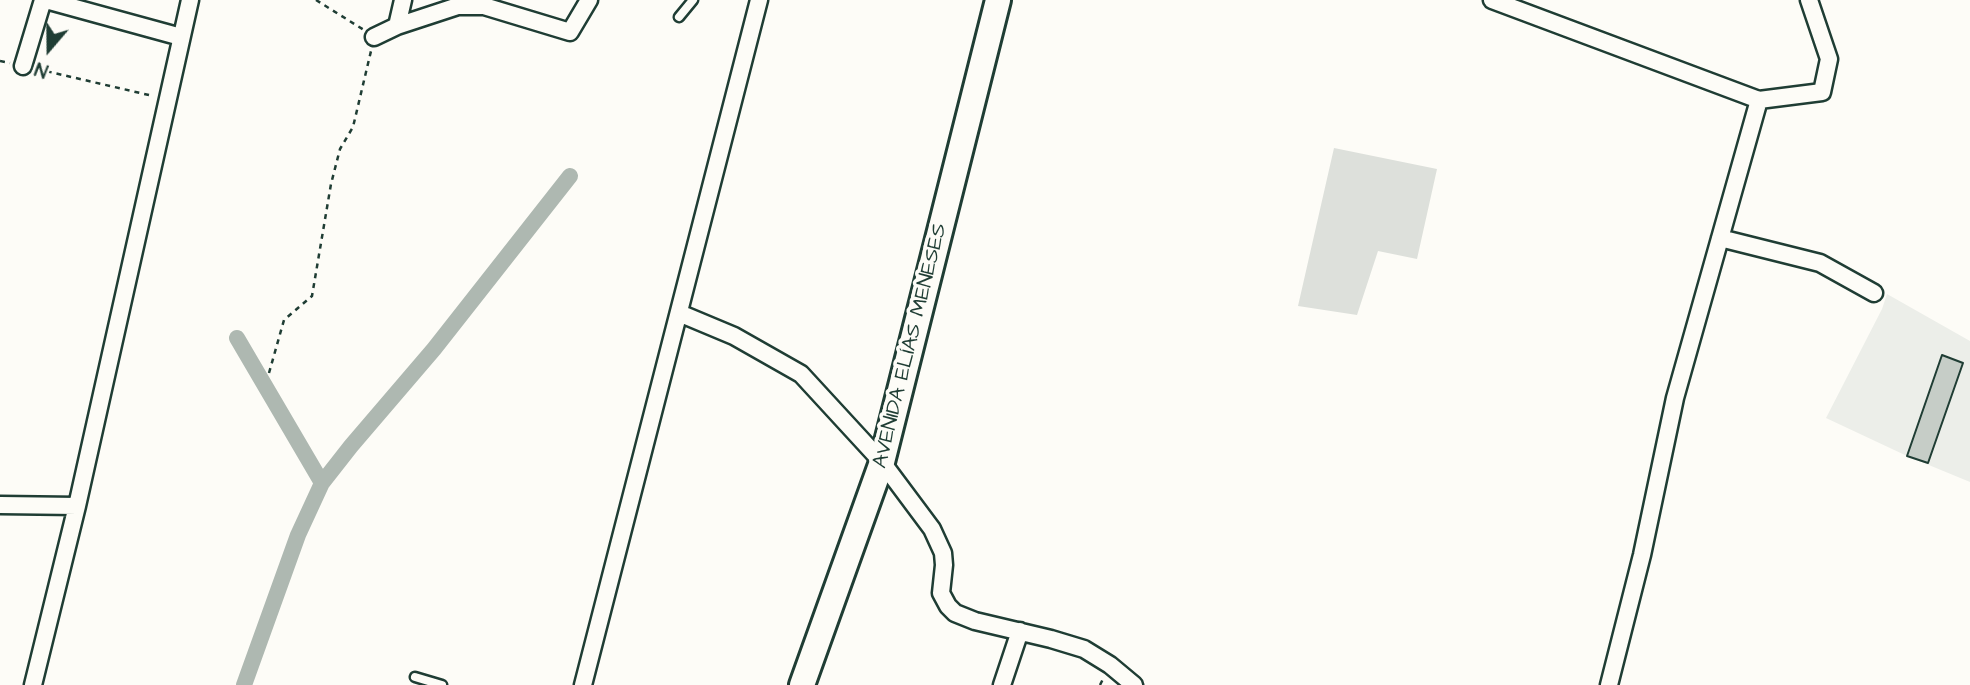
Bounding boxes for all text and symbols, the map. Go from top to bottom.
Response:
north arrow [14,14,84,84]
text: N [31,54,52,84]
street label: AVENIDA ELÍAS MENESES [868,221,954,471]

